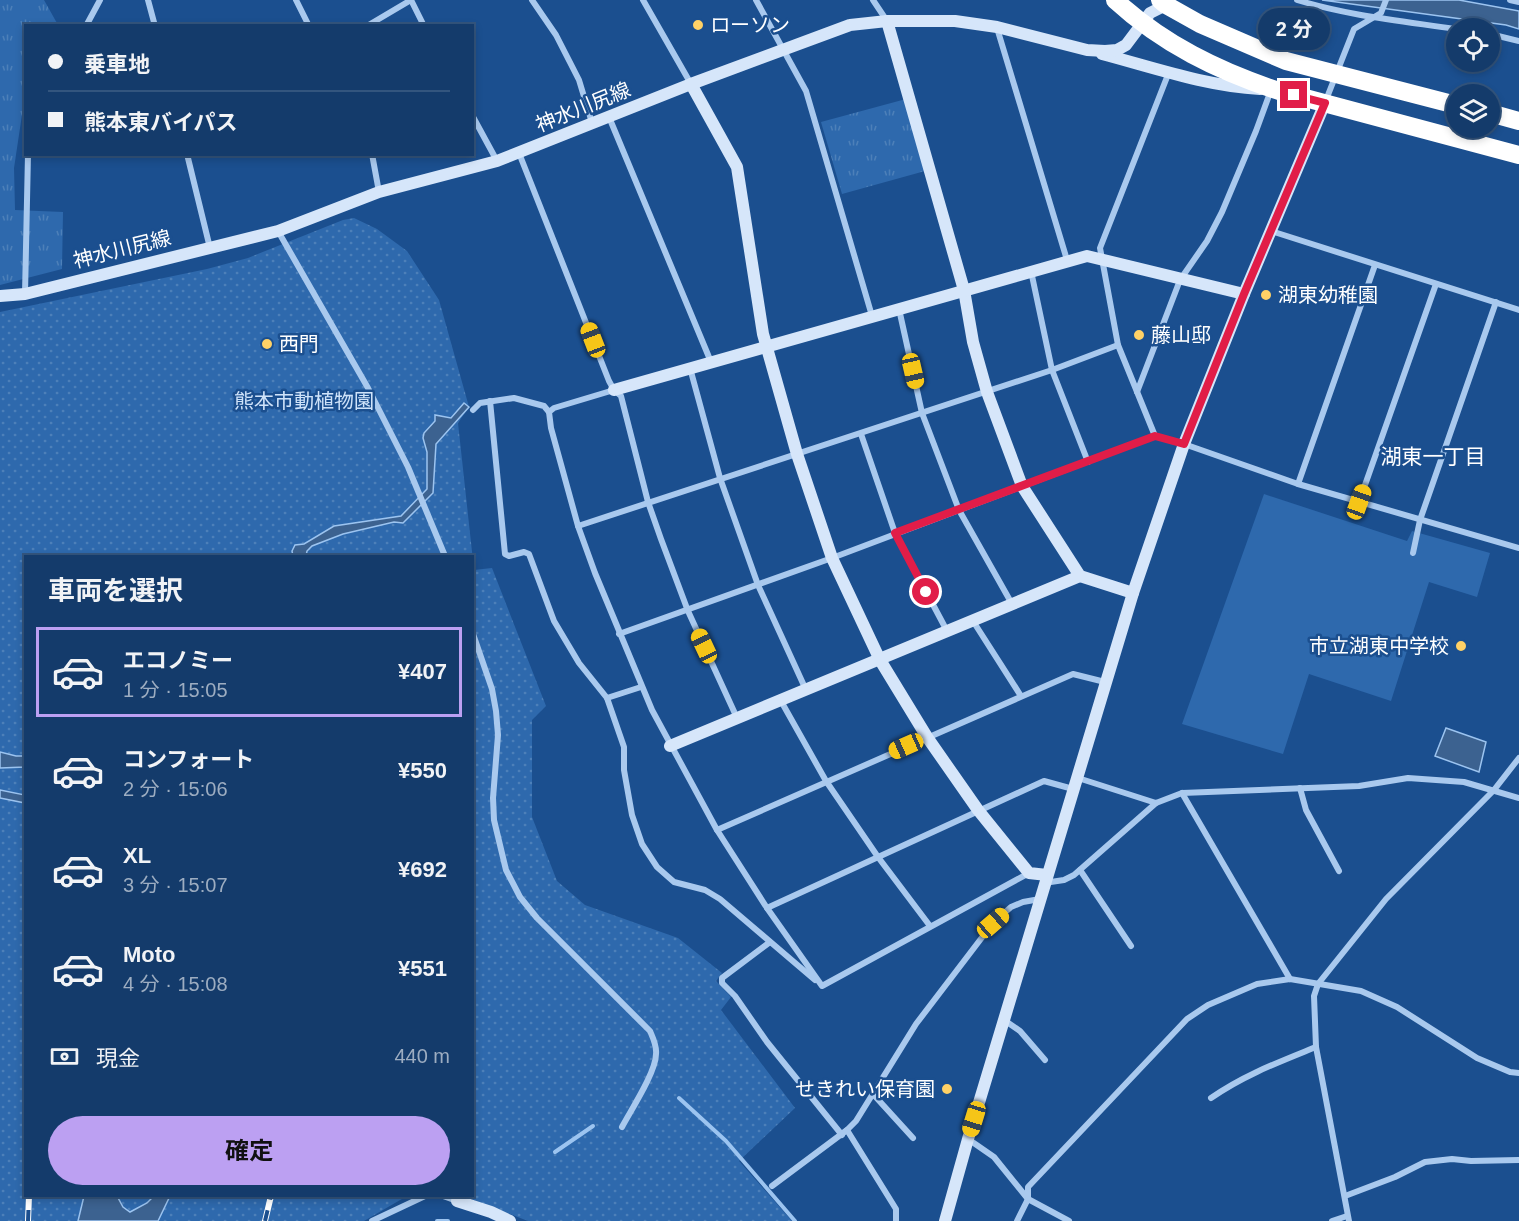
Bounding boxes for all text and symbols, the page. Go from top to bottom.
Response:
callout: 2 分 [1258,8,1330,50]
place label: ローソン [710,14,790,36]
marker: ローソン [691,18,705,32]
text: 2 分 [1276,18,1312,40]
map controls [1446,18,1500,138]
button: locate [1446,18,1500,72]
text: 乗車地 [84,52,150,77]
street label: 神水川尻線 [533,78,633,136]
route end [1280,81,1307,108]
button: layers [1446,84,1500,138]
text: 熊本東バイパス [84,110,238,135]
street label: 神水川尻線 [71,226,173,272]
place label: 湖東幼稚園 [1278,284,1378,306]
marker: 湖東幼稚園 [1259,288,1273,302]
car [578,320,608,360]
place label: 藤山邸 [1151,324,1211,346]
marker: 藤山邸 [1132,328,1146,342]
place label: 西門 [279,333,319,355]
marker: 西門 [260,337,274,351]
car [900,351,926,391]
park label: 熊本市動植物園 [234,390,374,412]
district label: 湖東一丁目 [1381,445,1486,468]
car [1344,482,1374,522]
text: 車両を選択 [48,576,183,606]
route start [912,578,939,605]
car [688,626,720,666]
place label: 市立湖東中学校 [1309,635,1449,657]
marker: 市立湖東中学校 [1454,639,1468,653]
icon: car [51,645,105,699]
text: エコノミー [123,648,233,673]
text: ¥407 [398,659,447,684]
text: 1 分 · 15:05 [123,679,228,701]
car [886,730,926,762]
icon: car [51,744,105,798]
text: コンフォート [123,747,254,772]
text: ¥550 [398,758,447,783]
text: 2 分 · 15:06 [123,778,228,800]
icon: car [51,843,105,897]
text: XL [123,843,151,868]
text: ¥692 [398,857,447,882]
text: 3 分 · 15:07 [123,874,228,896]
car [974,904,1012,942]
icon: car [51,942,105,996]
text: Moto [123,942,176,967]
text: ¥551 [398,956,447,981]
text: 4 分 · 15:08 [123,973,228,995]
icon: cash [48,1040,81,1073]
text: 440 m [394,1045,450,1067]
text: 現金 [96,1046,140,1071]
place label: せきれい保育園 [795,1078,935,1100]
marker: せきれい保育園 [940,1082,954,1096]
car [960,1099,988,1139]
button: 確定 [48,1116,450,1185]

